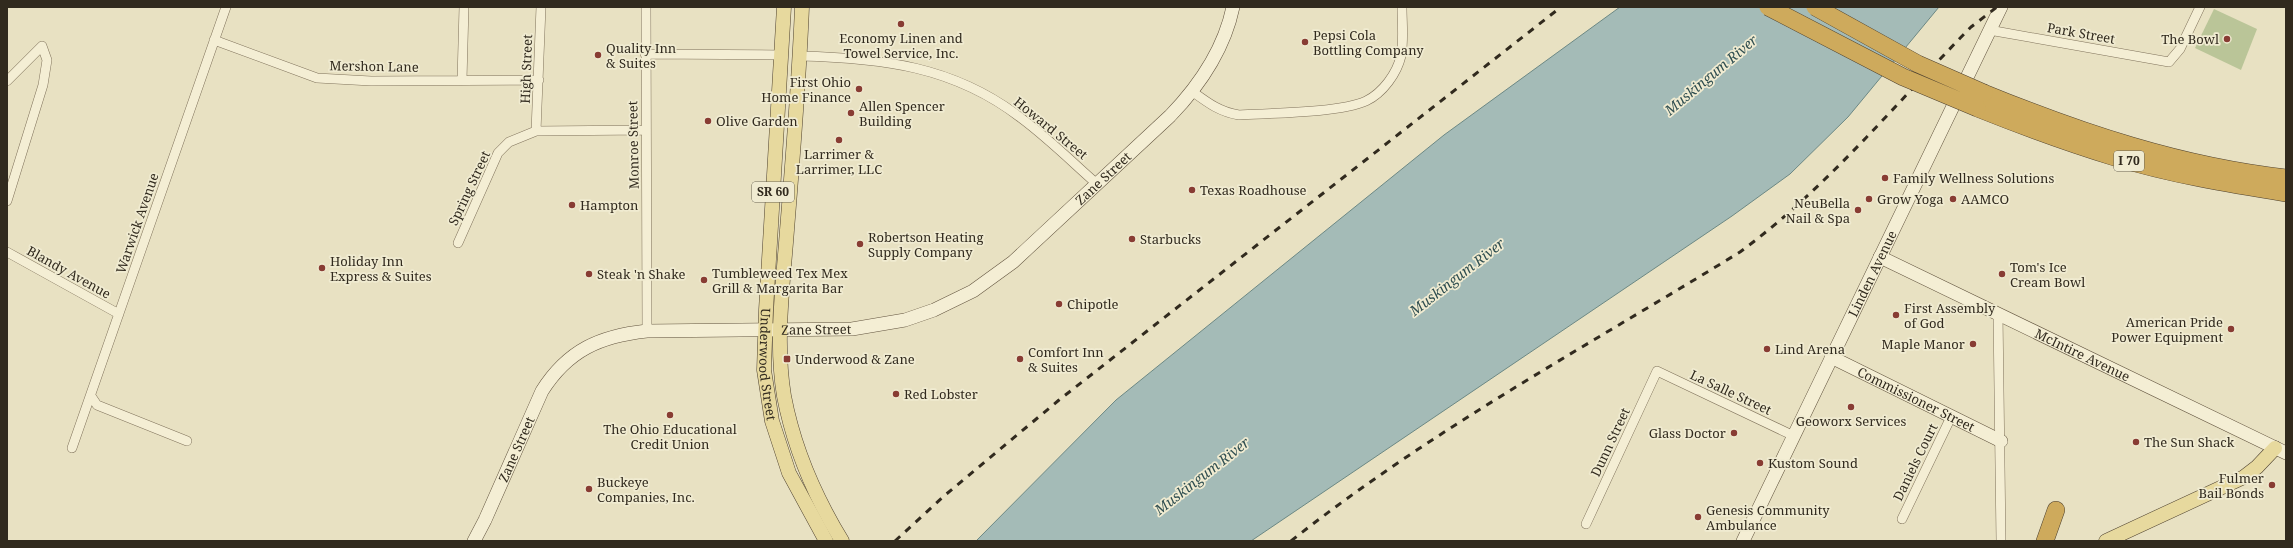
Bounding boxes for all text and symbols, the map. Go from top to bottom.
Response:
street label: Park Street [2046,18,2117,48]
marker: Economy Linen and Towel Service, Inc. [896,19,906,29]
place label: Pepsi Cola Bottling Company [1313,26,1424,59]
place label: Economy Linen and Towel Service, Inc. [839,29,963,62]
water label: Muskingum River [1660,30,1761,120]
place label: The Bowl [2161,30,2219,48]
street label: High Street [516,34,536,104]
marker: The Bowl [2222,34,2232,44]
marker: Pepsi Cola Bottling Company [1300,37,1310,47]
place label: Quality Inn & Suites [606,39,677,72]
marker: Quality Inn & Suites [593,50,603,60]
street label: Mershon Lane [329,56,419,76]
place label: First Ohio Home Finance [761,73,851,106]
marker: First Ohio Home Finance [854,84,864,94]
street label: Howard Street [1010,93,1092,164]
place label: Allen Spencer Building [859,97,945,130]
street label: Monroe Street [623,100,643,189]
marker: Allen Spencer Building [846,108,856,118]
place label: Olive Garden [716,112,798,130]
marker: Olive Garden [703,116,713,126]
marker: Larrimer & Larrimer, LLC [834,135,844,145]
place label: Larrimer & Larrimer, LLC [796,145,882,178]
street label: Spring Street [444,147,494,228]
street label: Zane Street [1071,147,1135,209]
road number: I 70 [2114,151,2144,171]
place label: Family Wellness Solutions [1893,169,2054,187]
street label: Warwick Avenue [111,170,163,276]
marker: Family Wellness Solutions [1880,173,1890,183]
place label: Texas Roadhouse [1200,181,1307,199]
road number: SR 60 [752,182,794,202]
marker: Texas Roadhouse [1187,185,1197,195]
place label: Grow Yoga [1877,190,1944,208]
place label: AAMCO [1961,190,2009,208]
place label: NeuBella Nail & Spa [1786,194,1850,227]
marker: Grow Yoga [1864,194,1874,204]
marker: AAMCO [1948,194,1958,204]
place label: Hampton [580,196,639,214]
marker: Hampton [567,200,577,210]
marker: NeuBella Nail & Spa [1853,205,1863,215]
street label: Linden Avenue [1844,227,1901,320]
place label: Robertson Heating Supply Company [868,228,984,261]
place label: Starbucks [1140,230,1201,248]
water label: Muskingum River [1405,233,1508,320]
marker: Starbucks [1127,234,1137,244]
marker: Robertson Heating Supply Company [855,239,865,249]
street label: Blandy Avenue [24,241,114,303]
place label: Holiday Inn Express & Suites [330,252,432,285]
place label: Tom's Ice Cream Bowl [2010,258,2085,291]
marker: Holiday Inn Express & Suites [317,263,327,273]
place label: Tumbleweed Tex Mex Grill & Margarita Bar [712,264,848,297]
place label: Steak 'n Shake [597,265,686,283]
marker: Steak 'n Shake [584,269,594,279]
marker: Tom's Ice Cream Bowl [1997,269,2007,279]
marker: Tumbleweed Tex Mex Grill & Margarita Bar [699,275,709,285]
place label: Chipotle [1067,295,1118,313]
marker: Chipotle [1054,299,1064,309]
place label: First Assembly of God [1904,299,1996,332]
street label: Underwood Street [755,308,781,422]
marker: First Assembly of God [1891,310,1901,320]
place label: American Pride Power Equipment [2111,313,2223,346]
street label: Zane Street [781,320,852,339]
street label: McIntire Avenue [2032,324,2133,385]
marker: American Pride Power Equipment [2226,324,2236,334]
place label: Maple Manor [1882,335,1965,353]
marker: Maple Manor [1968,339,1978,349]
place label: Lind Arena [1775,340,1845,358]
place label: Comfort Inn & Suites [1028,343,1104,376]
marker: Lind Arena [1762,344,1772,354]
place label: Underwood & Zane [795,350,915,368]
marker: Underwood & Zane [782,354,792,364]
marker: Comfort Inn & Suites [1015,354,1025,364]
street label: Commissioner Street [1854,362,1978,436]
street label: La Salle Street [1687,365,1775,419]
place label: Red Lobster [904,385,978,403]
marker: Red Lobster [891,389,901,399]
marker: Geoworx Services [1846,402,1856,412]
street label: Dunn Street [1586,404,1634,479]
marker: The Ohio Educational Credit Union [665,410,675,420]
place label: Geoworx Services [1796,412,1906,430]
street label: Zane Street [494,413,539,485]
place label: The Ohio Educational Credit Union [603,420,737,453]
street label: Daniels Court [1889,420,1942,504]
place label: Glass Doctor [1649,424,1726,442]
marker: Glass Doctor [1729,428,1739,438]
water label: Muskingum River [1150,432,1253,519]
place label: The Sun Shack [2144,433,2235,451]
marker: The Sun Shack [2131,437,2141,447]
place label: Kustom Sound [1768,454,1858,472]
marker: Kustom Sound [1755,458,1765,468]
place label: Fulmer Bail Bonds [2198,469,2264,502]
place label: Buckeye Companies, Inc. [597,473,695,506]
marker: Fulmer Bail Bonds [2267,480,2277,490]
marker: Buckeye Companies, Inc. [584,484,594,494]
place label: Genesis Community Ambulance [1706,501,1830,534]
marker: Genesis Community Ambulance [1693,512,1703,522]

